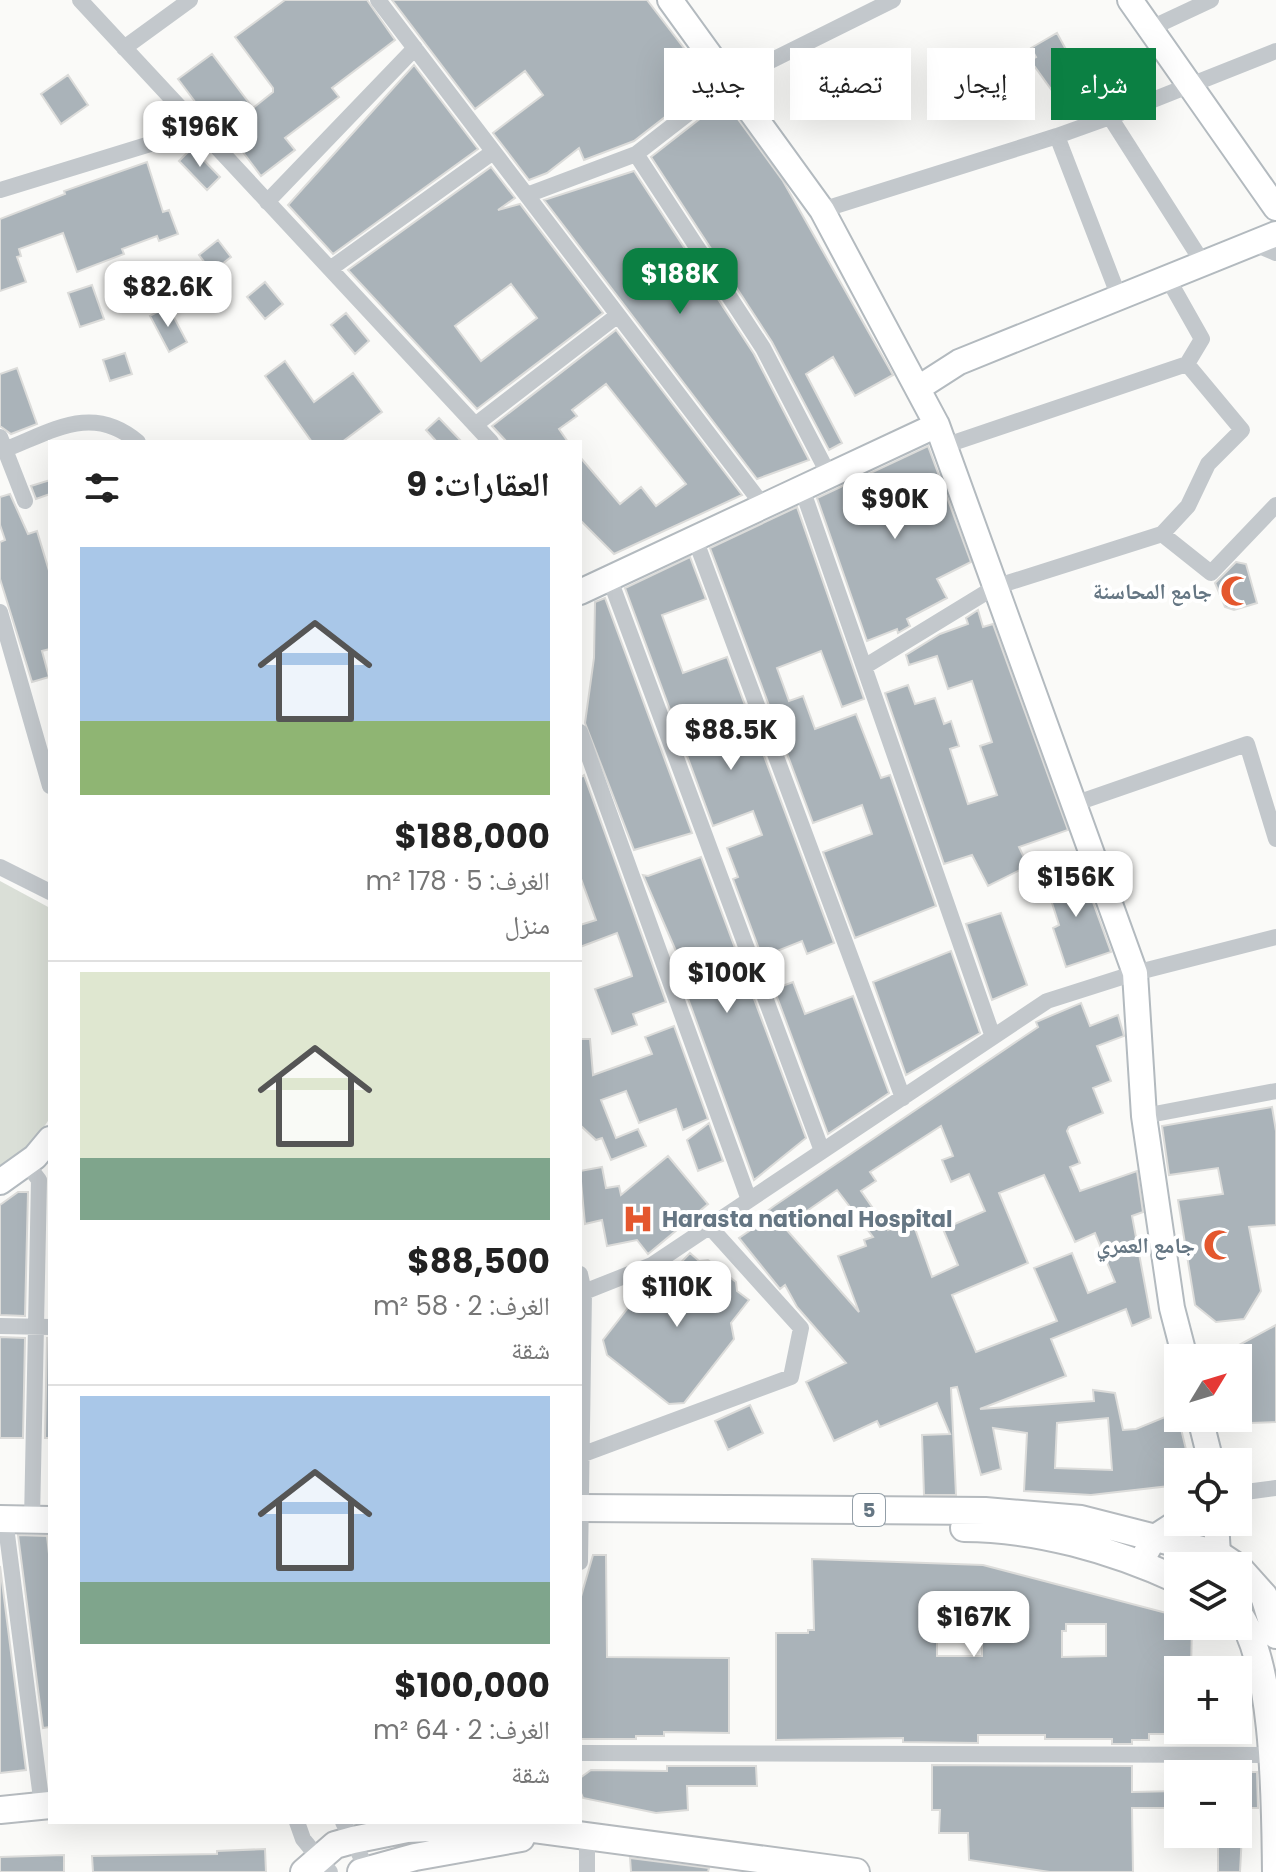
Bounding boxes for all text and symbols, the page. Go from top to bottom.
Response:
chip: جديد [664,48,774,120]
chip: تصفية [790,48,911,120]
chip: إيجار [927,48,1035,120]
chip: شراء [1051,48,1156,120]
pin: $196K [144,101,256,169]
text: $196K [161,109,239,145]
pin: $188K [624,248,736,316]
text: $188K [641,256,719,292]
pin: $82.6K [103,261,233,329]
text: $82.6K [123,269,213,305]
text: العقارات: 9 [406,460,550,508]
icon: filters [80,466,124,510]
pin: $90K [848,473,942,541]
text: $90K [861,481,929,517]
mosque icon: جامع المحاسنة [1219,574,1253,608]
place label: جامع المحاسنة [1093,576,1212,607]
icon: home [243,599,387,743]
pin: $88.5K [666,704,796,772]
text: $88.5K [684,712,778,748]
text: $188,000 [395,812,550,860]
pin: $156K [1020,851,1132,919]
text: $156K [1037,859,1115,895]
text: الغرف: 5 · 178 m² [366,863,550,899]
text: منزل [505,907,550,943]
pin: $100K [671,947,783,1015]
text: $100K [688,955,766,991]
icon: home [243,1024,387,1168]
hospital icon: Harasta national Hospital [621,1202,655,1236]
place label: Harasta national Hospital [662,1204,952,1235]
mosque icon: جامع العمري [1202,1228,1236,1262]
place label: جامع العمري [1096,1230,1195,1262]
text: $88,500 [407,1237,550,1285]
pin: $110K [621,1261,733,1329]
text: $110K [641,1269,713,1305]
text: الغرف: 2 · 58 m² [373,1288,550,1324]
text: شقة [511,1332,550,1368]
north arrow [1164,1344,1252,1432]
map controls [1164,1344,1252,1848]
icon: home [243,1448,387,1592]
button: locate [1164,1448,1252,1536]
road number: 5 [853,1494,885,1526]
button: layers [1164,1552,1252,1640]
pin: $167K [918,1591,1030,1659]
text: $167K [936,1599,1012,1635]
button: + [1164,1656,1252,1744]
text: $100,000 [394,1661,550,1709]
text: الغرف: 2 · 64 m² [373,1712,550,1748]
text: شقة [511,1756,550,1792]
button: − [1164,1760,1252,1848]

